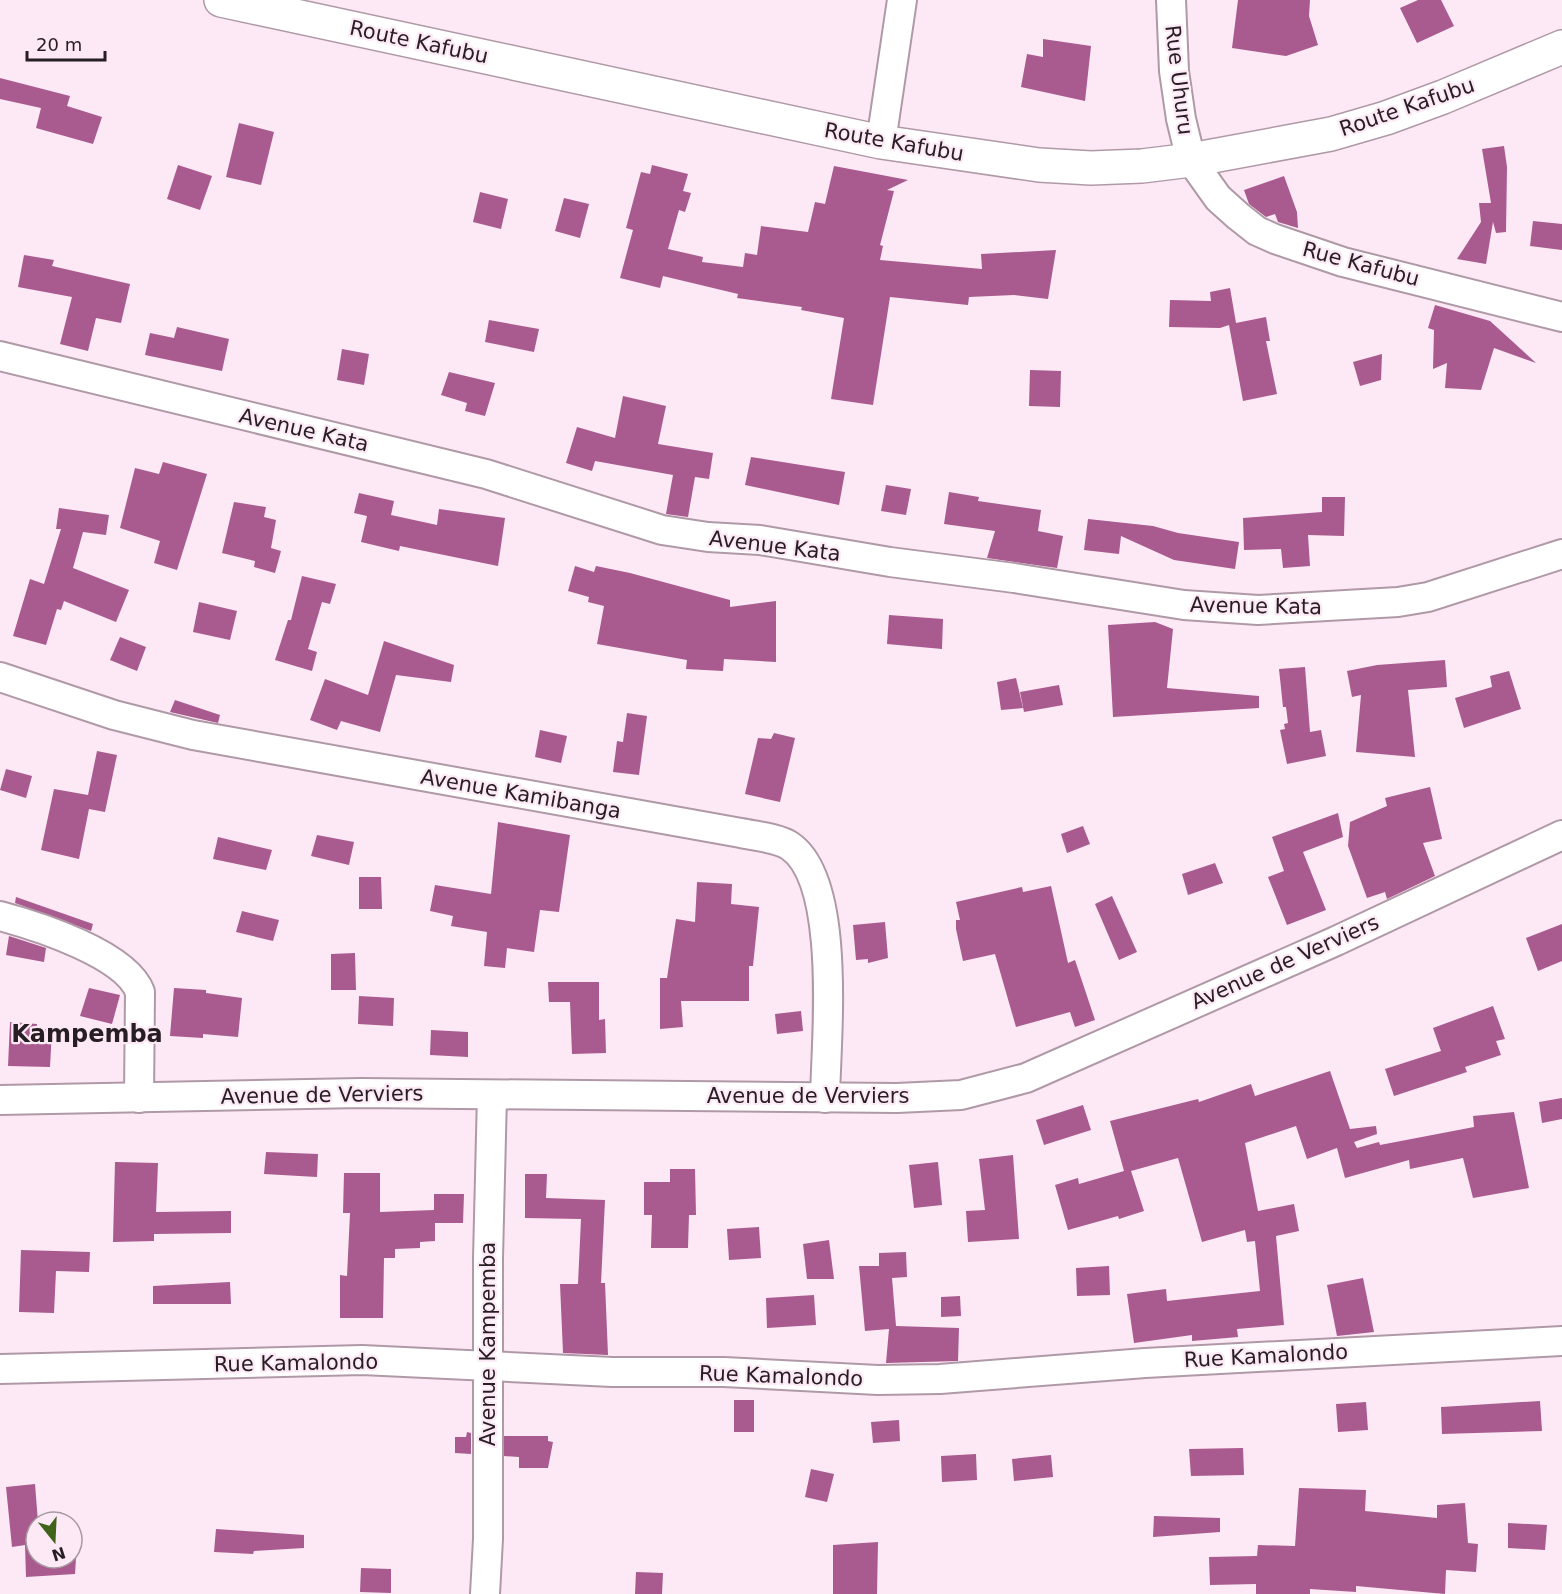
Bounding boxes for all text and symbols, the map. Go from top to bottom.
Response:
street label: Route Kafubu [347,16,491,68]
scale bar [27,24,105,62]
street label: Rue Uhuru [1160,24,1198,136]
text: 20 m [36,34,82,55]
street label: Route Kafubu [1336,73,1478,141]
street label: Route Kafubu [822,118,966,166]
street label: Rue Kafubu [1300,237,1422,291]
street label: Avenue Kata [237,403,371,457]
street label: Avenue Kata [708,526,842,566]
street label: Avenue Kata [1190,593,1322,619]
street label: Avenue Kamibanga [419,765,623,823]
street label: Avenue de Verviers [1188,910,1382,1014]
district label: Kampemba [11,1020,163,1048]
street label: Avenue de Verviers [220,1081,424,1109]
street label: Avenue de Verviers [707,1084,909,1108]
street label: Avenue Kampemba [476,1242,500,1446]
street label: Rue Kamalondo [1183,1340,1349,1372]
street label: Rue Kamalondo [214,1350,378,1376]
street label: Rue Kamalondo [698,1361,864,1391]
north arrow [24,1510,84,1570]
text: N [49,1543,68,1565]

